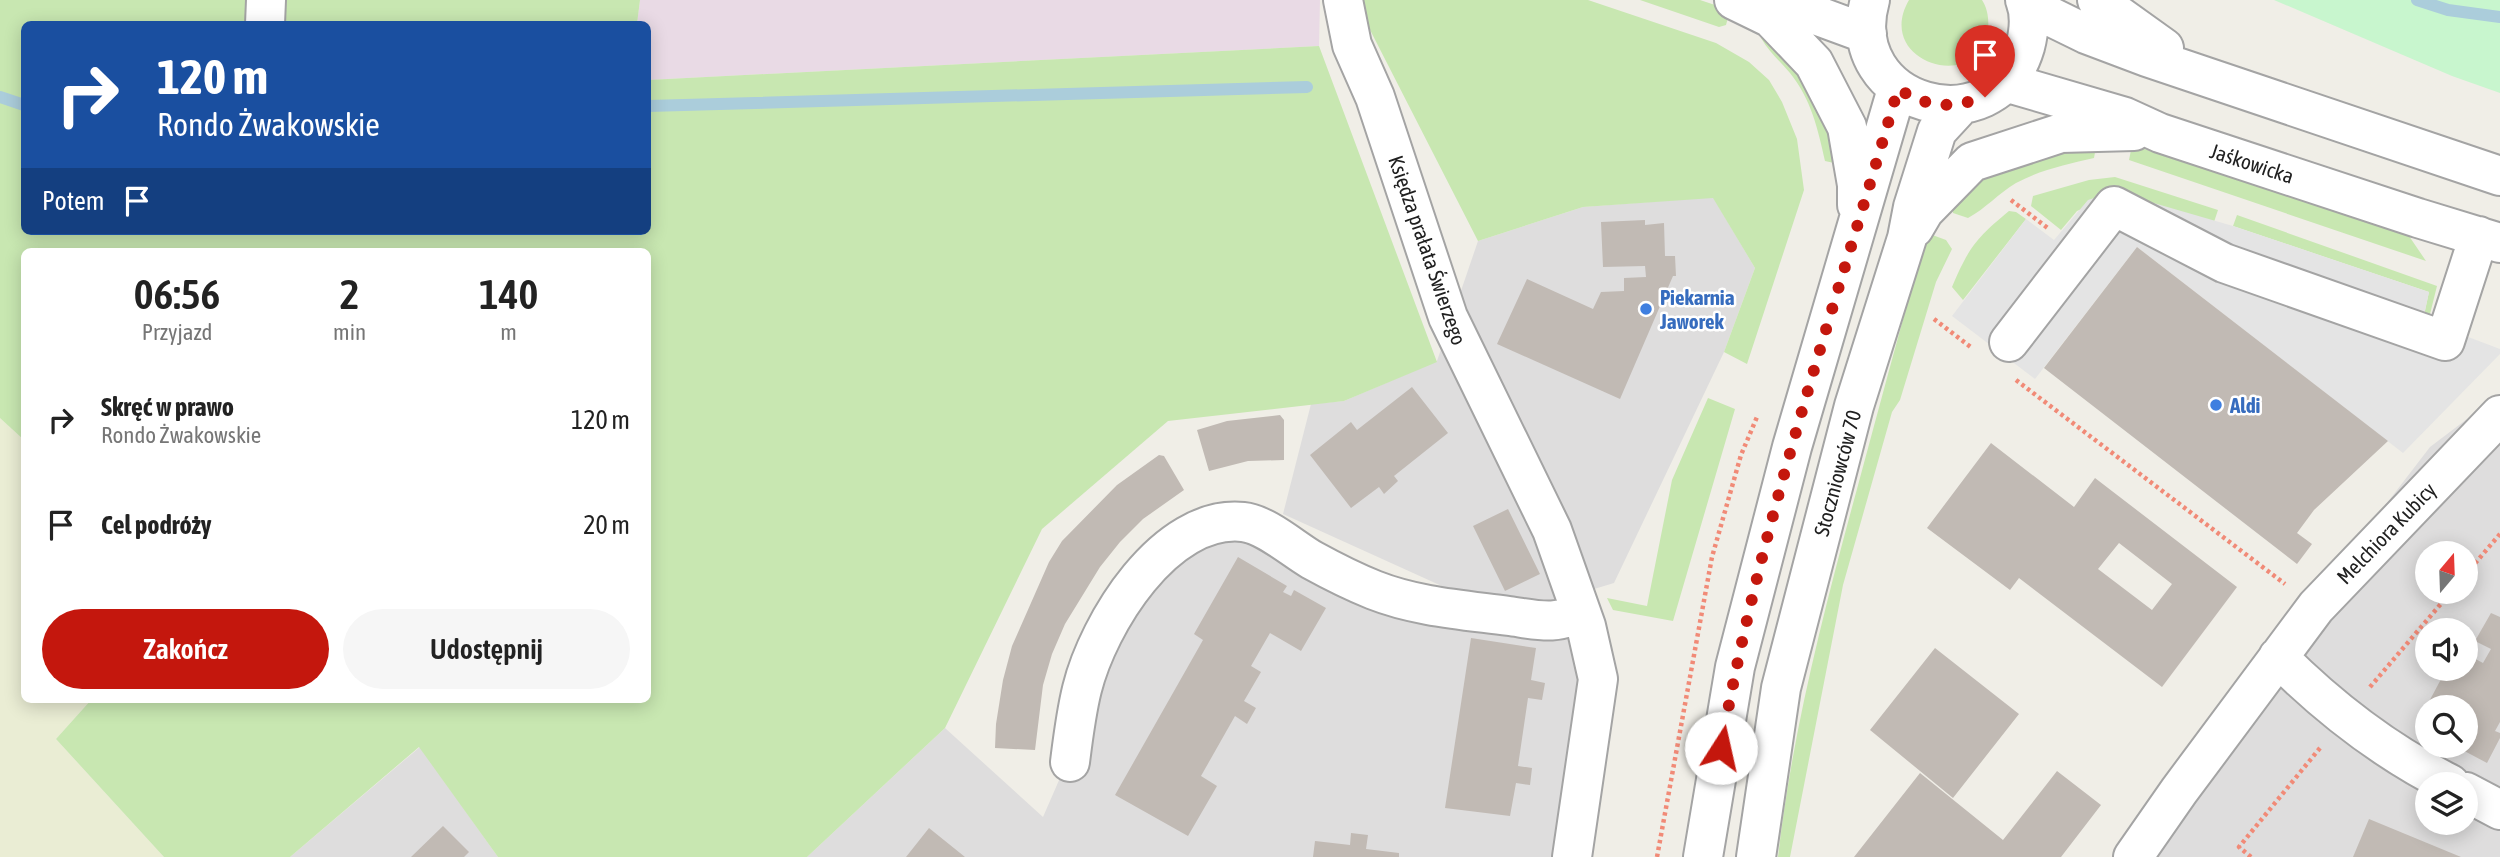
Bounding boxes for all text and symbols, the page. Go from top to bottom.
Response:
pin [1955,25,2015,97]
icon: arrive [1966,36,2004,74]
text: 120 m [157,48,268,104]
icon: right [42,49,133,140]
text: Rondo Żwakowskie [157,106,380,143]
street label: Jaśkowicka [2207,138,2297,188]
street label: Księdza prałata Świerzego [1384,152,1472,348]
icon: arrive [118,182,156,220]
text: Potem [42,186,104,216]
text: 06:56 [134,270,220,318]
text: 2 [340,270,359,318]
text: 140 [479,270,538,318]
place label: Piekarnia Jaworek [1659,285,1735,333]
marker: Piekarnia Jaworek [1638,301,1654,317]
text: Przyjazd [142,319,212,345]
text: min [333,319,366,345]
text: m [500,319,517,345]
text: Skręć w prawo [101,392,234,422]
place label: Aldi [2229,393,2260,417]
marker: Aldi [2208,397,2224,413]
icon: right [42,401,80,439]
text: 120 m [571,405,630,435]
street label: Stoczniowców 70 [1809,407,1865,539]
text: Rondo Żwakowskie [101,422,261,448]
street label: Melchiora Kubicy [2332,477,2441,589]
icon: arrive [42,506,80,544]
text: Cel podróży [101,510,212,540]
text: 20 m [583,510,630,540]
north arrow [2415,541,2478,604]
map controls [2415,541,2478,835]
button: Zakończ [42,609,329,689]
button: Udostępnij [343,609,630,689]
button: sound [2415,618,2478,681]
button: search [2415,695,2478,758]
position arrow [1684,711,1758,785]
button: layers [2415,772,2478,835]

